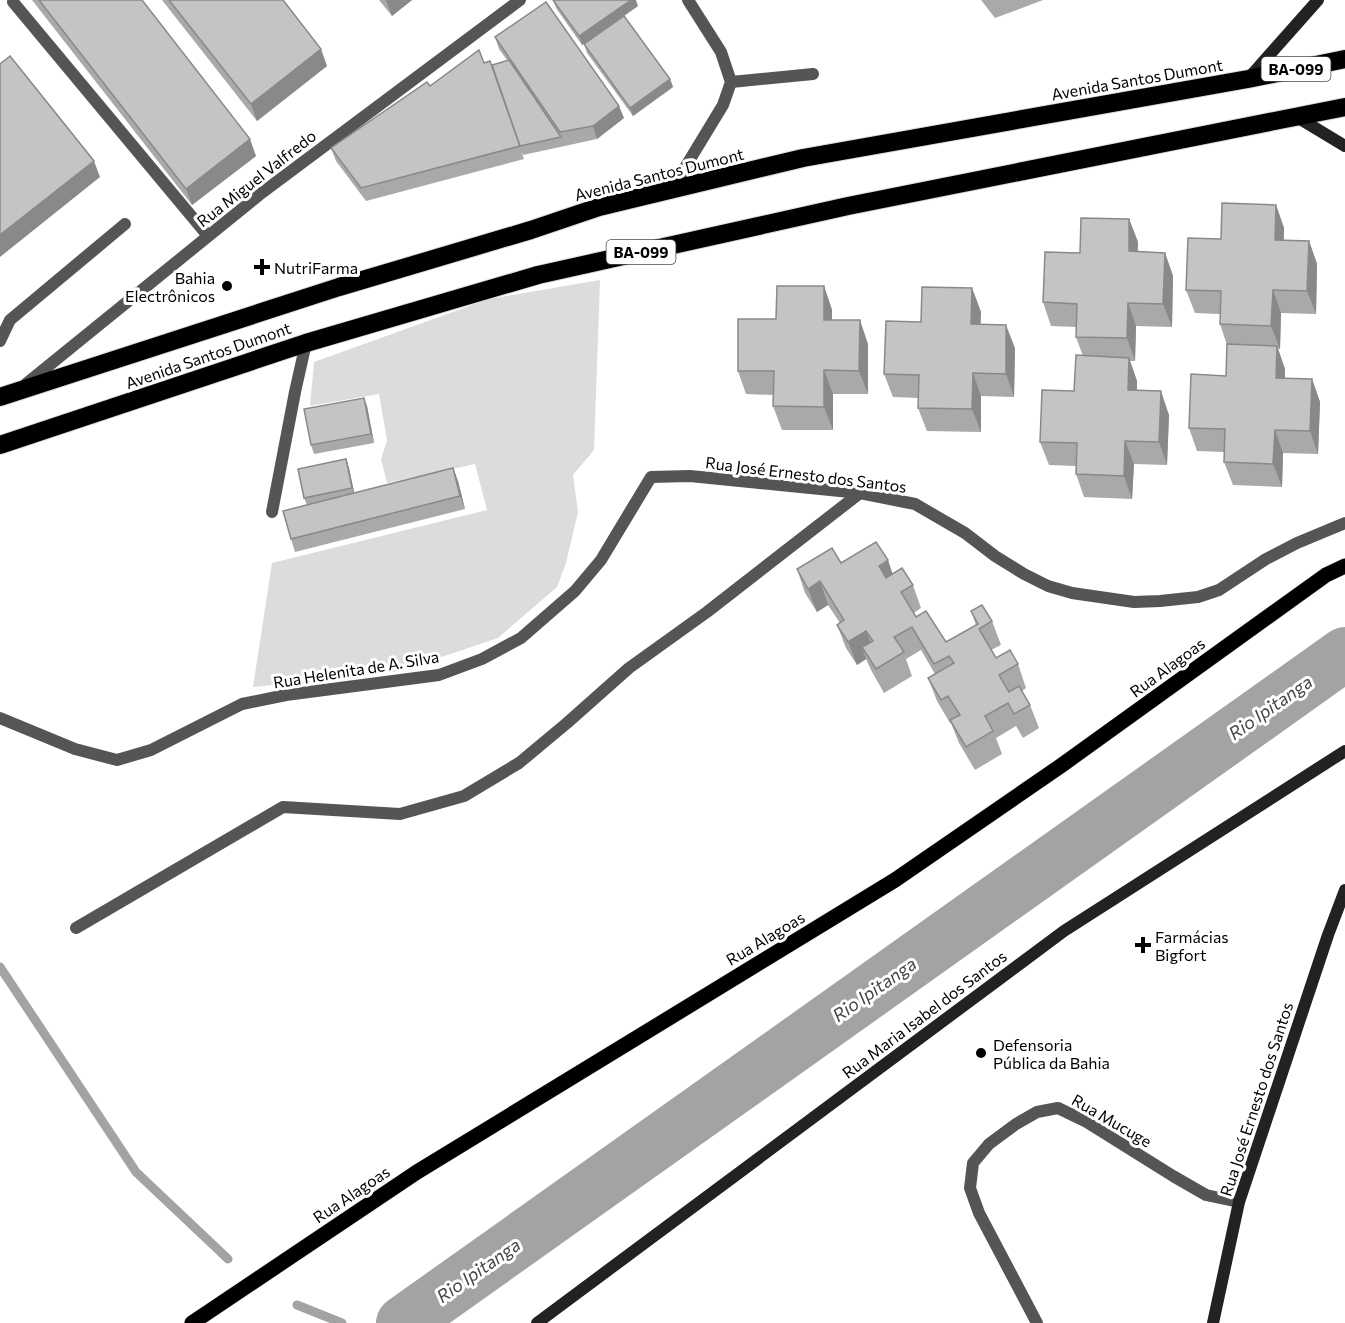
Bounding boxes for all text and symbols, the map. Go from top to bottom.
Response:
street label: Avenida Santos Dumont [1050,54,1225,103]
road number: BA-099 [1262,57,1330,81]
street label: Rua Miguel Valfredo [193,126,319,230]
street label: Avenida Santos Dumont [572,144,746,204]
road number: BA-099 [606,240,676,264]
place label: NutriFarma [274,258,358,277]
marker: NutriFarma [255,260,269,274]
place label: Bahia Electrônicos [125,268,215,305]
marker: Bahia Electrônicos [220,279,234,293]
street label: Avenida Santos Dumont [123,318,294,392]
street label: Rua José Ernesto dos Santos [704,452,908,496]
street label: Rua Alagoas [1126,633,1208,701]
street label: Rua Helenita de A. Silva [272,646,440,692]
water label: Rio Ipitanga [1224,670,1316,744]
street label: Rua Alagoas [722,907,808,969]
place label: Farmácias Bigfort [1155,927,1229,964]
marker: Farmácias Bigfort [1136,938,1150,952]
street label: Rua Maria Isabel dos Santos [838,946,1010,1082]
water label: Rio Ipitanga [828,952,920,1026]
street label: Rua José Ernesto dos Santos [1216,1000,1296,1198]
place label: Defensoria Pública da Bahia [993,1035,1110,1072]
marker: Defensoria Pública da Bahia [974,1046,988,1060]
street label: Rua Mucuge [1069,1090,1155,1150]
street label: Rua Alagoas [309,1161,393,1227]
water label: Rio Ipitanga [432,1233,524,1307]

